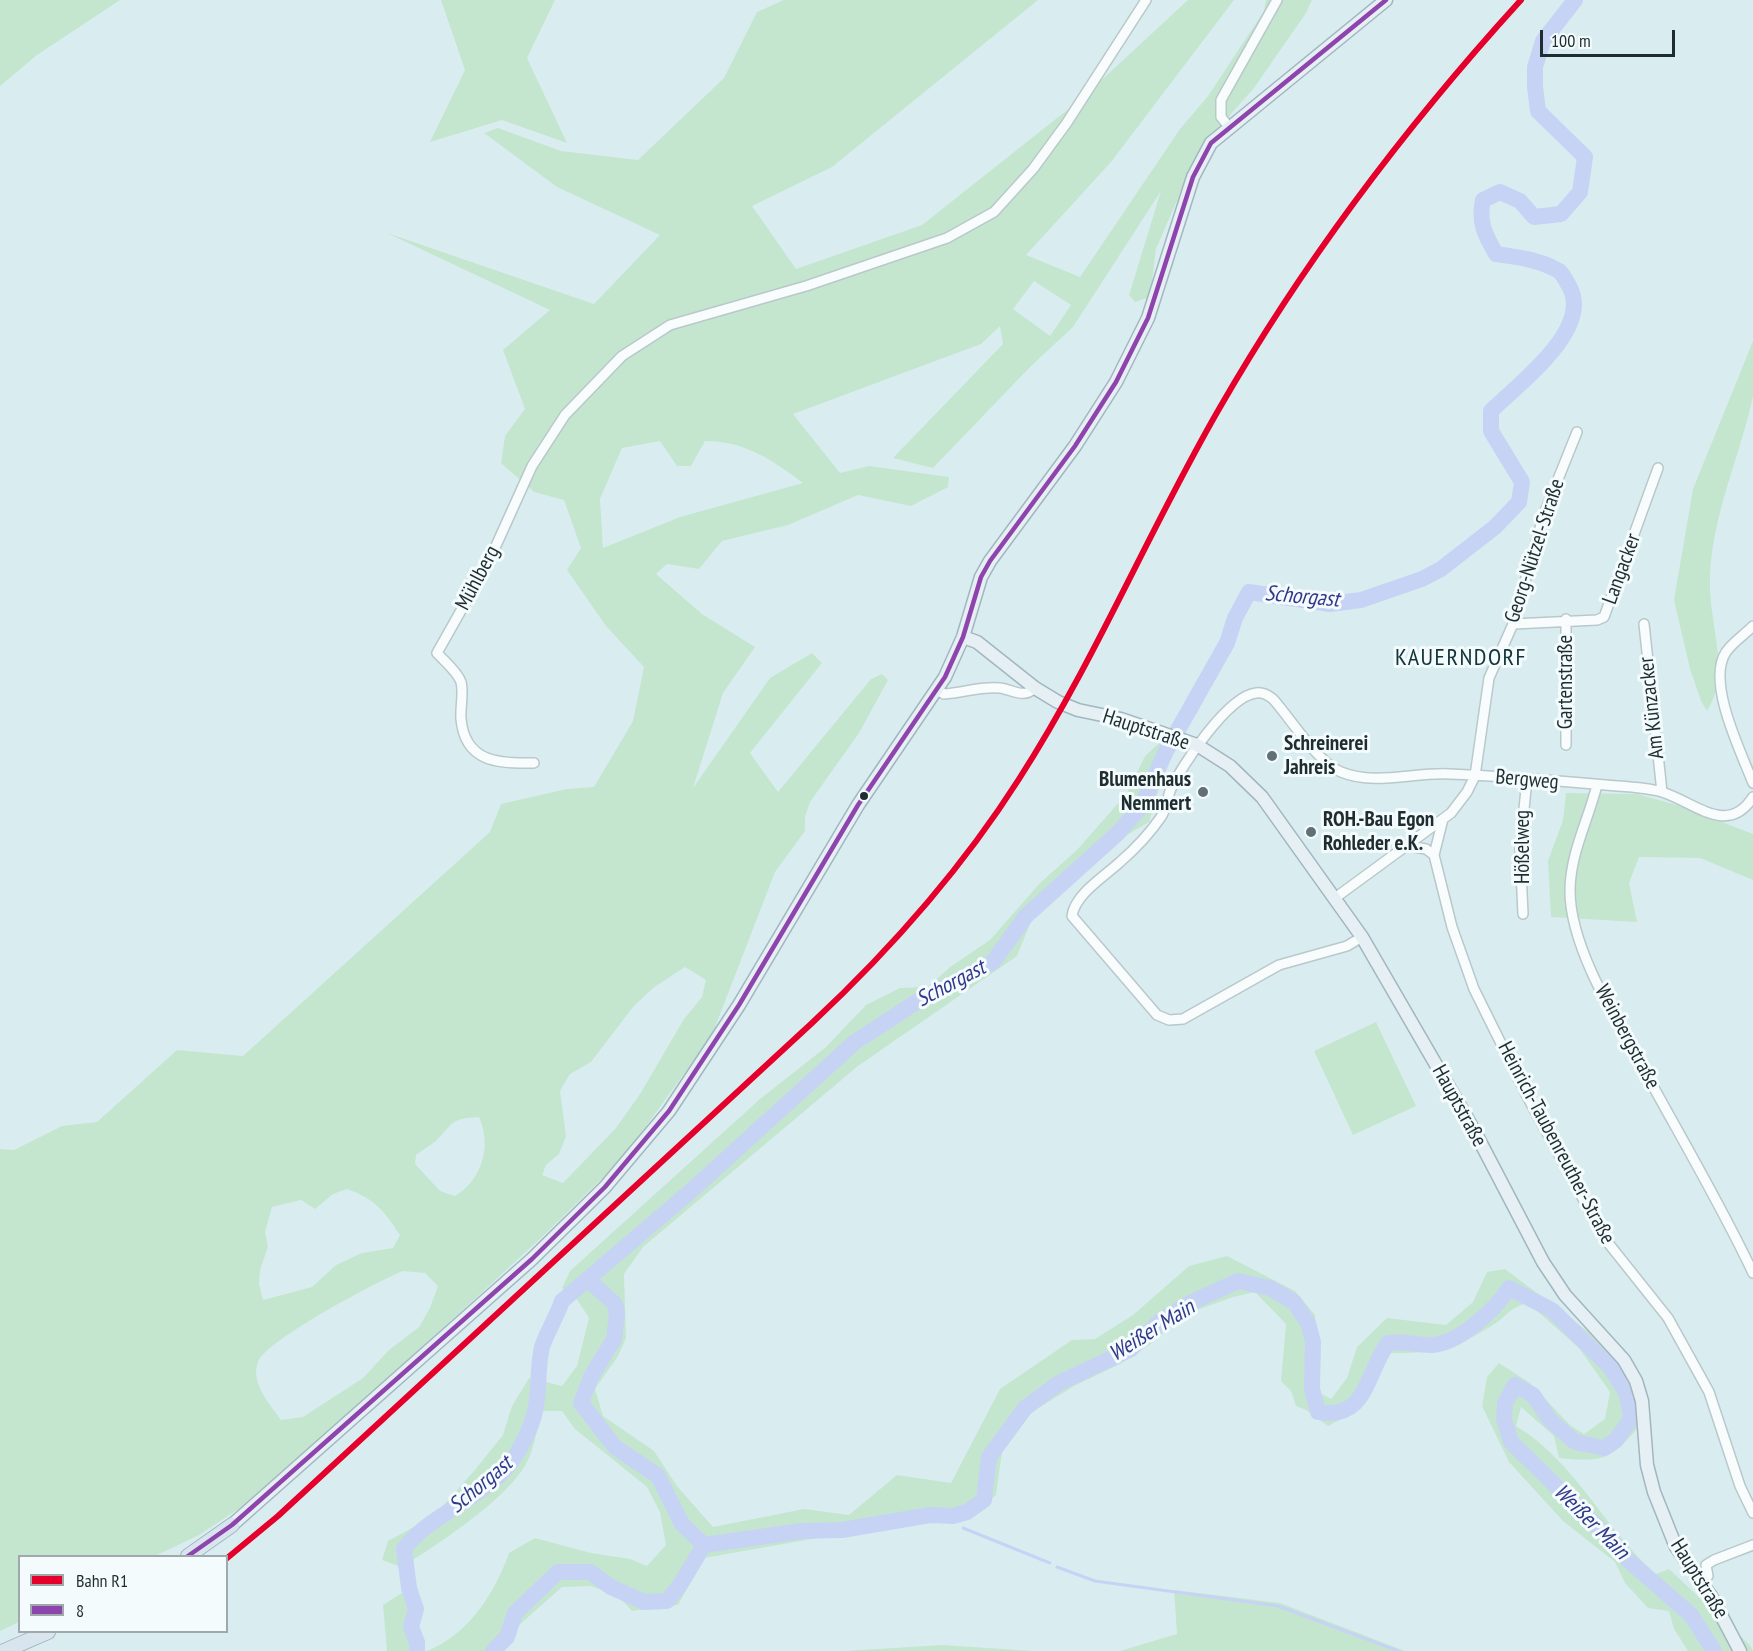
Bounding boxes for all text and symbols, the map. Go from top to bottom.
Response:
scale bar [1543,18,1678,56]
text: 100 m [1551,29,1591,52]
street label: Georg-Nützel-Straße [1500,476,1570,626]
street label: Langacker [1598,530,1646,608]
street label: Mühlberg [451,542,505,614]
water label: Schorgast [1264,581,1340,613]
street label: Gartenstraße [1553,635,1579,729]
district label: KAUERNDORF [1395,644,1527,672]
street label: Am Künzacker [1634,656,1670,760]
street label: Hauptstraße [1099,704,1193,756]
place label: Schreinerei Jahreis [1284,731,1368,781]
marker: Schreinerei Jahreis [1265,749,1279,763]
street label: Bergweg [1494,765,1560,795]
place label: Blumenhaus Nemmert [1099,767,1191,817]
marker: Blumenhaus Nemmert [1196,785,1210,799]
unlabelled marker [858,790,870,802]
place label: ROH.-Bau Egon Rohleder e.K. [1323,807,1434,857]
street label: Hößelweg [1510,810,1536,884]
marker: ROH.-Bau Egon Rohleder e.K. [1304,825,1318,839]
water label: Schorgast [912,955,990,1013]
street label: Weinbergstraße [1589,981,1665,1093]
street label: Heinrich-Taubenreuther-Straße [1492,1038,1620,1248]
street label: Hauptstraße [1426,1061,1492,1151]
water label: Weißer Main [1104,1294,1200,1368]
water label: Schorgast [444,1451,518,1519]
water label: Weißer Main [1548,1479,1634,1565]
street label: Hauptstraße [1665,1534,1733,1624]
legend [18,1555,228,1633]
text: Bahn R1 [76,1569,128,1592]
text: 8 [76,1599,84,1622]

